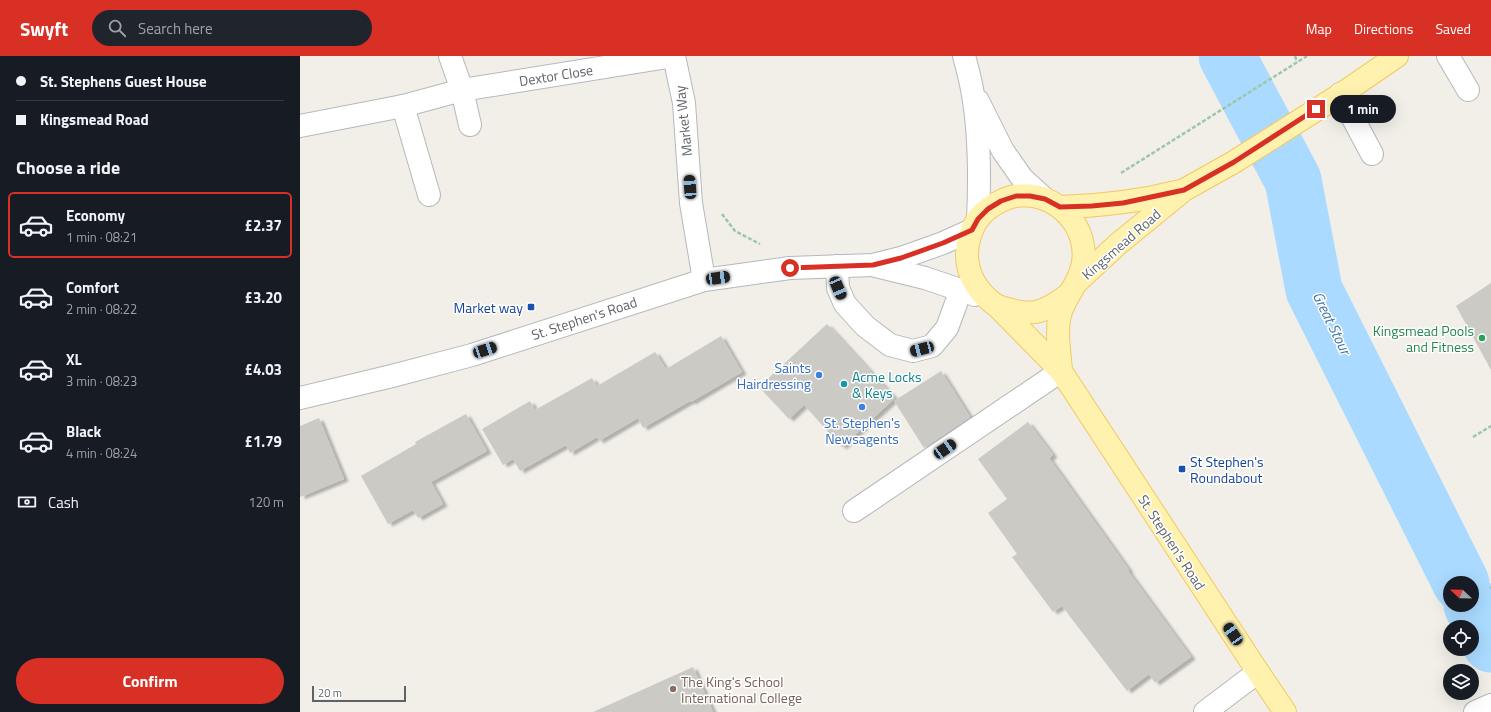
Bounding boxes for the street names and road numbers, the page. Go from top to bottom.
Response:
street label: Dextor Close [518,59,594,91]
street label: Market Way [669,84,697,157]
street label: Kingsmead Road [1077,204,1165,284]
street label: St. Stephen's Road [528,291,640,345]
street label: St. Stephen's Road [1133,490,1211,594]

